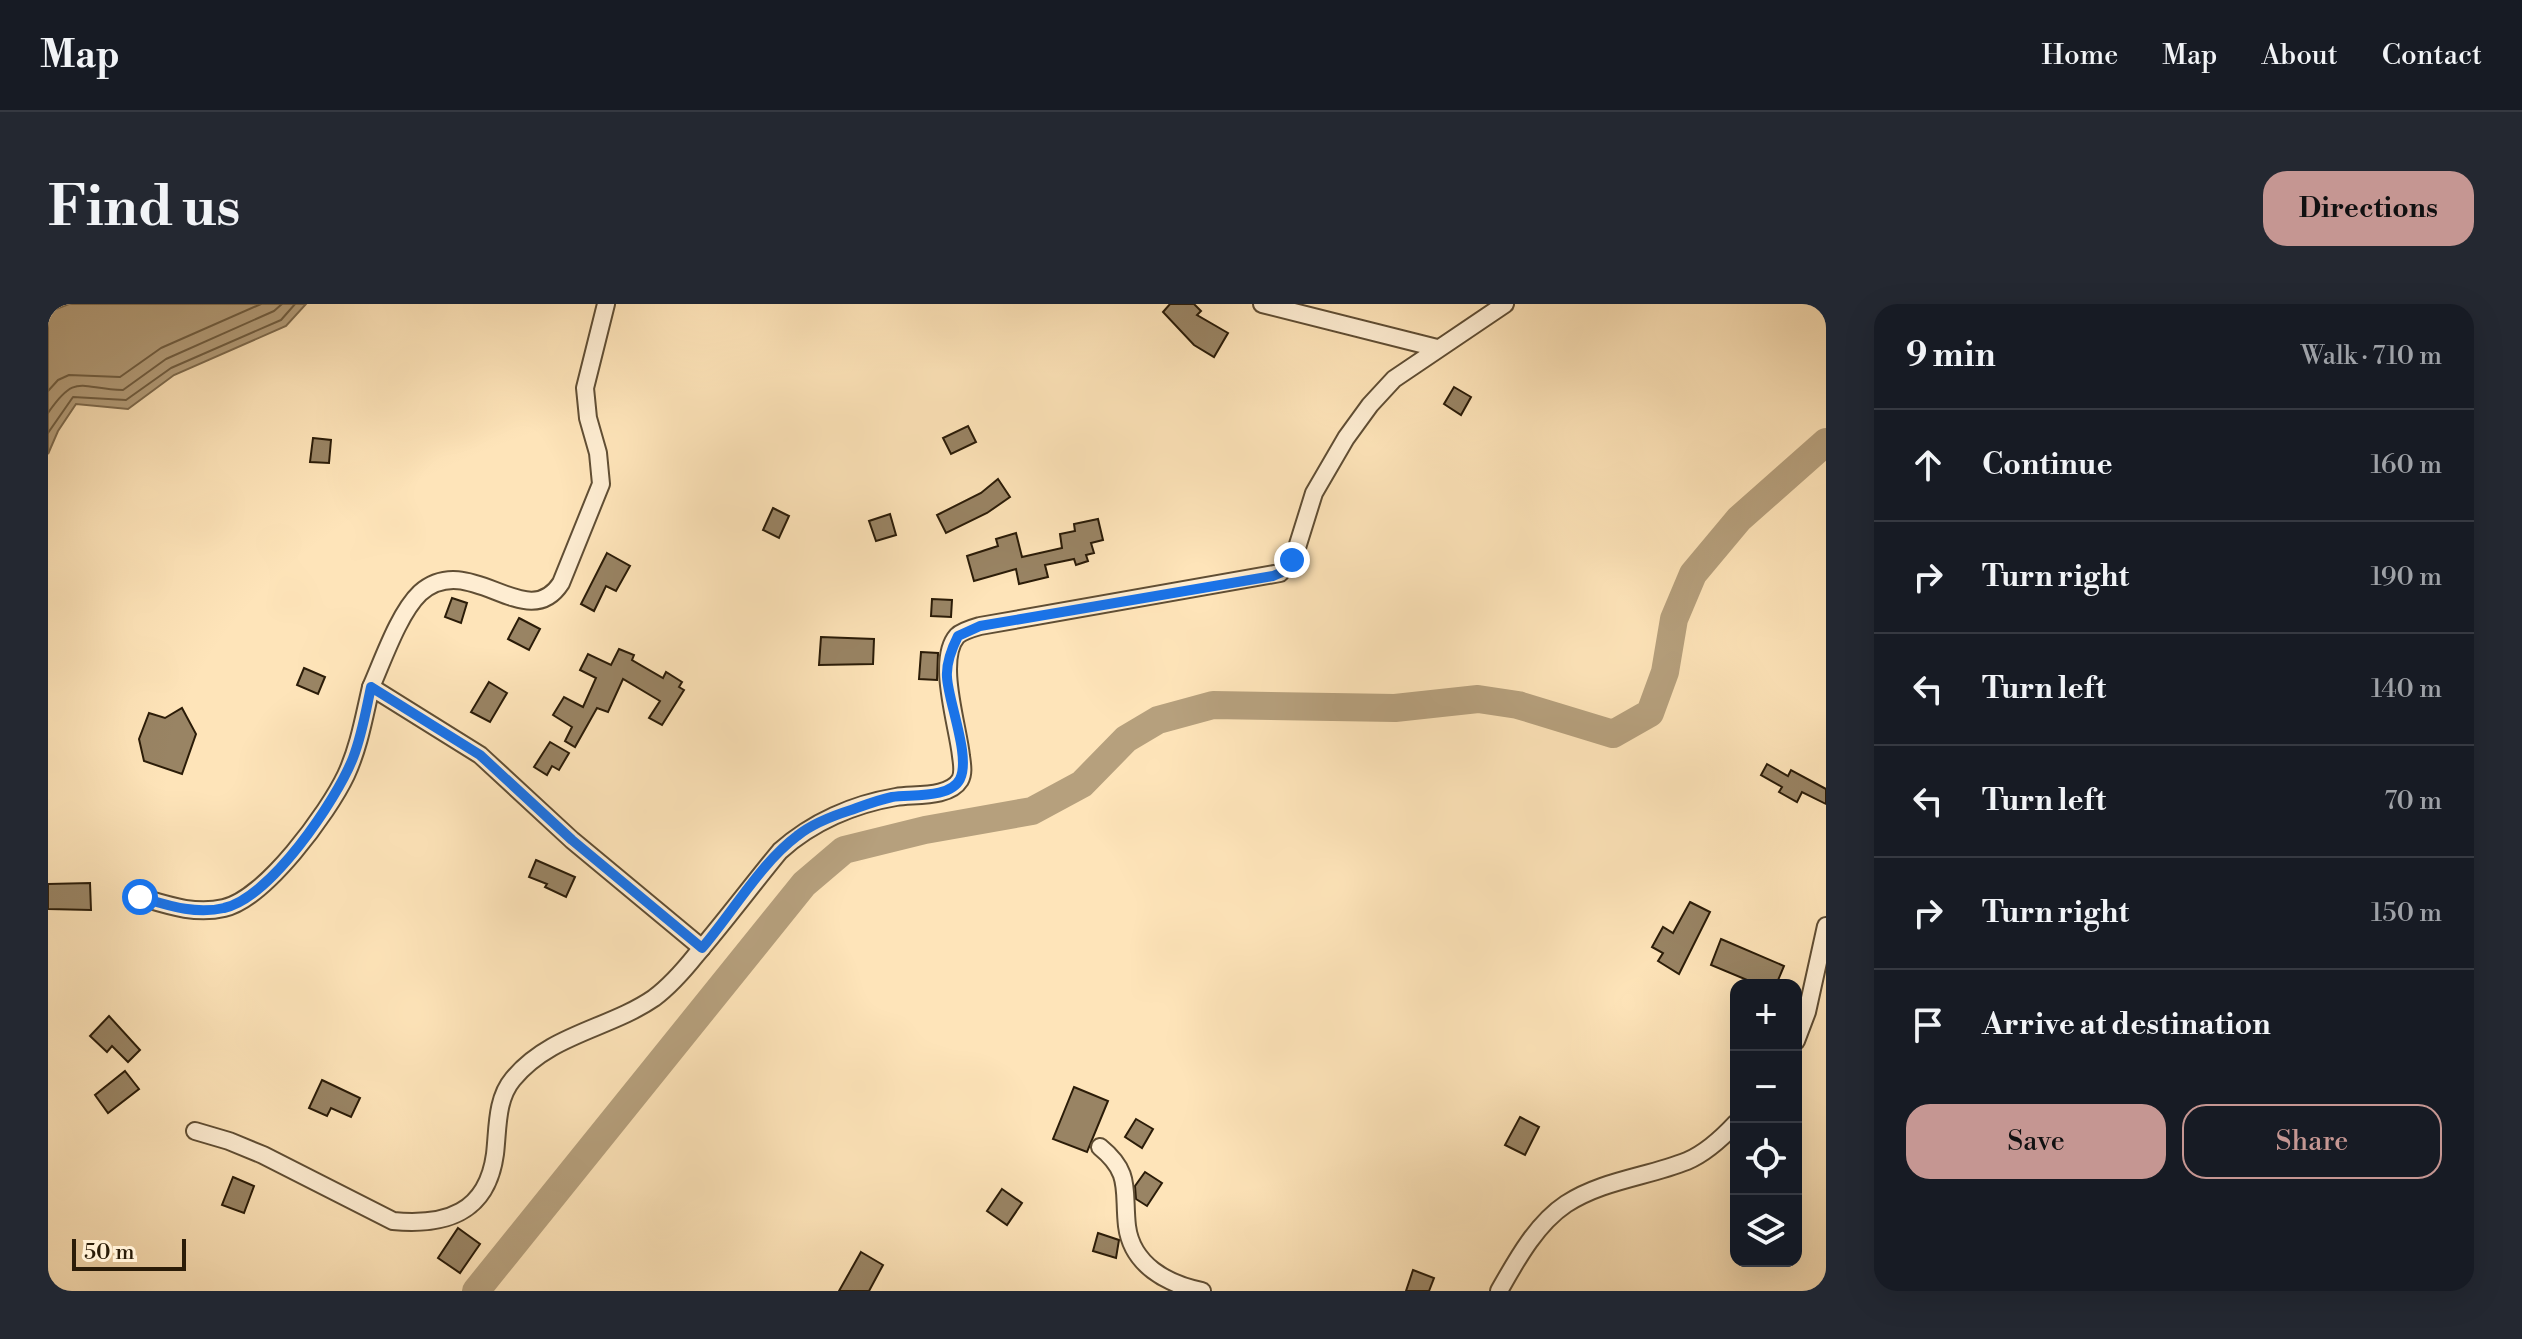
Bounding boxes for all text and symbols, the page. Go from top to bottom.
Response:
text: Map [40,32,120,79]
text: Home [2042,38,2118,73]
text: Map [2162,38,2217,73]
text: About [2261,38,2338,73]
text: Contact [2382,38,2482,73]
button: Directions [2263,171,2474,246]
text: Find us [48,173,241,243]
text: 9 min [1906,335,1996,377]
text: Walk · 710 m [2301,340,2442,372]
icon: ahead [1906,443,1950,487]
text: Continue [1982,446,2113,484]
text: 160 m [2371,449,2442,481]
route end [1274,542,1310,578]
icon: right [1906,555,1950,599]
text: Turn right [1982,558,2129,596]
text: 190 m [2371,561,2442,593]
icon: left [1906,667,1950,711]
text: Turn left [1982,670,2106,708]
text: 140 m [2371,673,2442,705]
icon: left [1906,779,1950,823]
text: Turn left [1982,782,2106,820]
text: 70 m [2384,785,2442,817]
route start [122,879,158,915]
icon: right [1906,891,1950,935]
text: Turn right [1982,894,2129,932]
text: 150 m [2371,897,2442,929]
map controls [1730,979,1802,1267]
button: + [1730,979,1802,1051]
icon: arrive [1906,1003,1950,1047]
text: Arrive at destination [1982,1006,2271,1044]
button: − [1730,1051,1802,1123]
button: Save [1906,1104,2166,1179]
button: Share [2182,1104,2442,1179]
button: locate [1730,1123,1802,1195]
button: layers [1730,1195,1802,1267]
scale bar [72,1235,186,1271]
text: 50 m [84,1239,135,1266]

